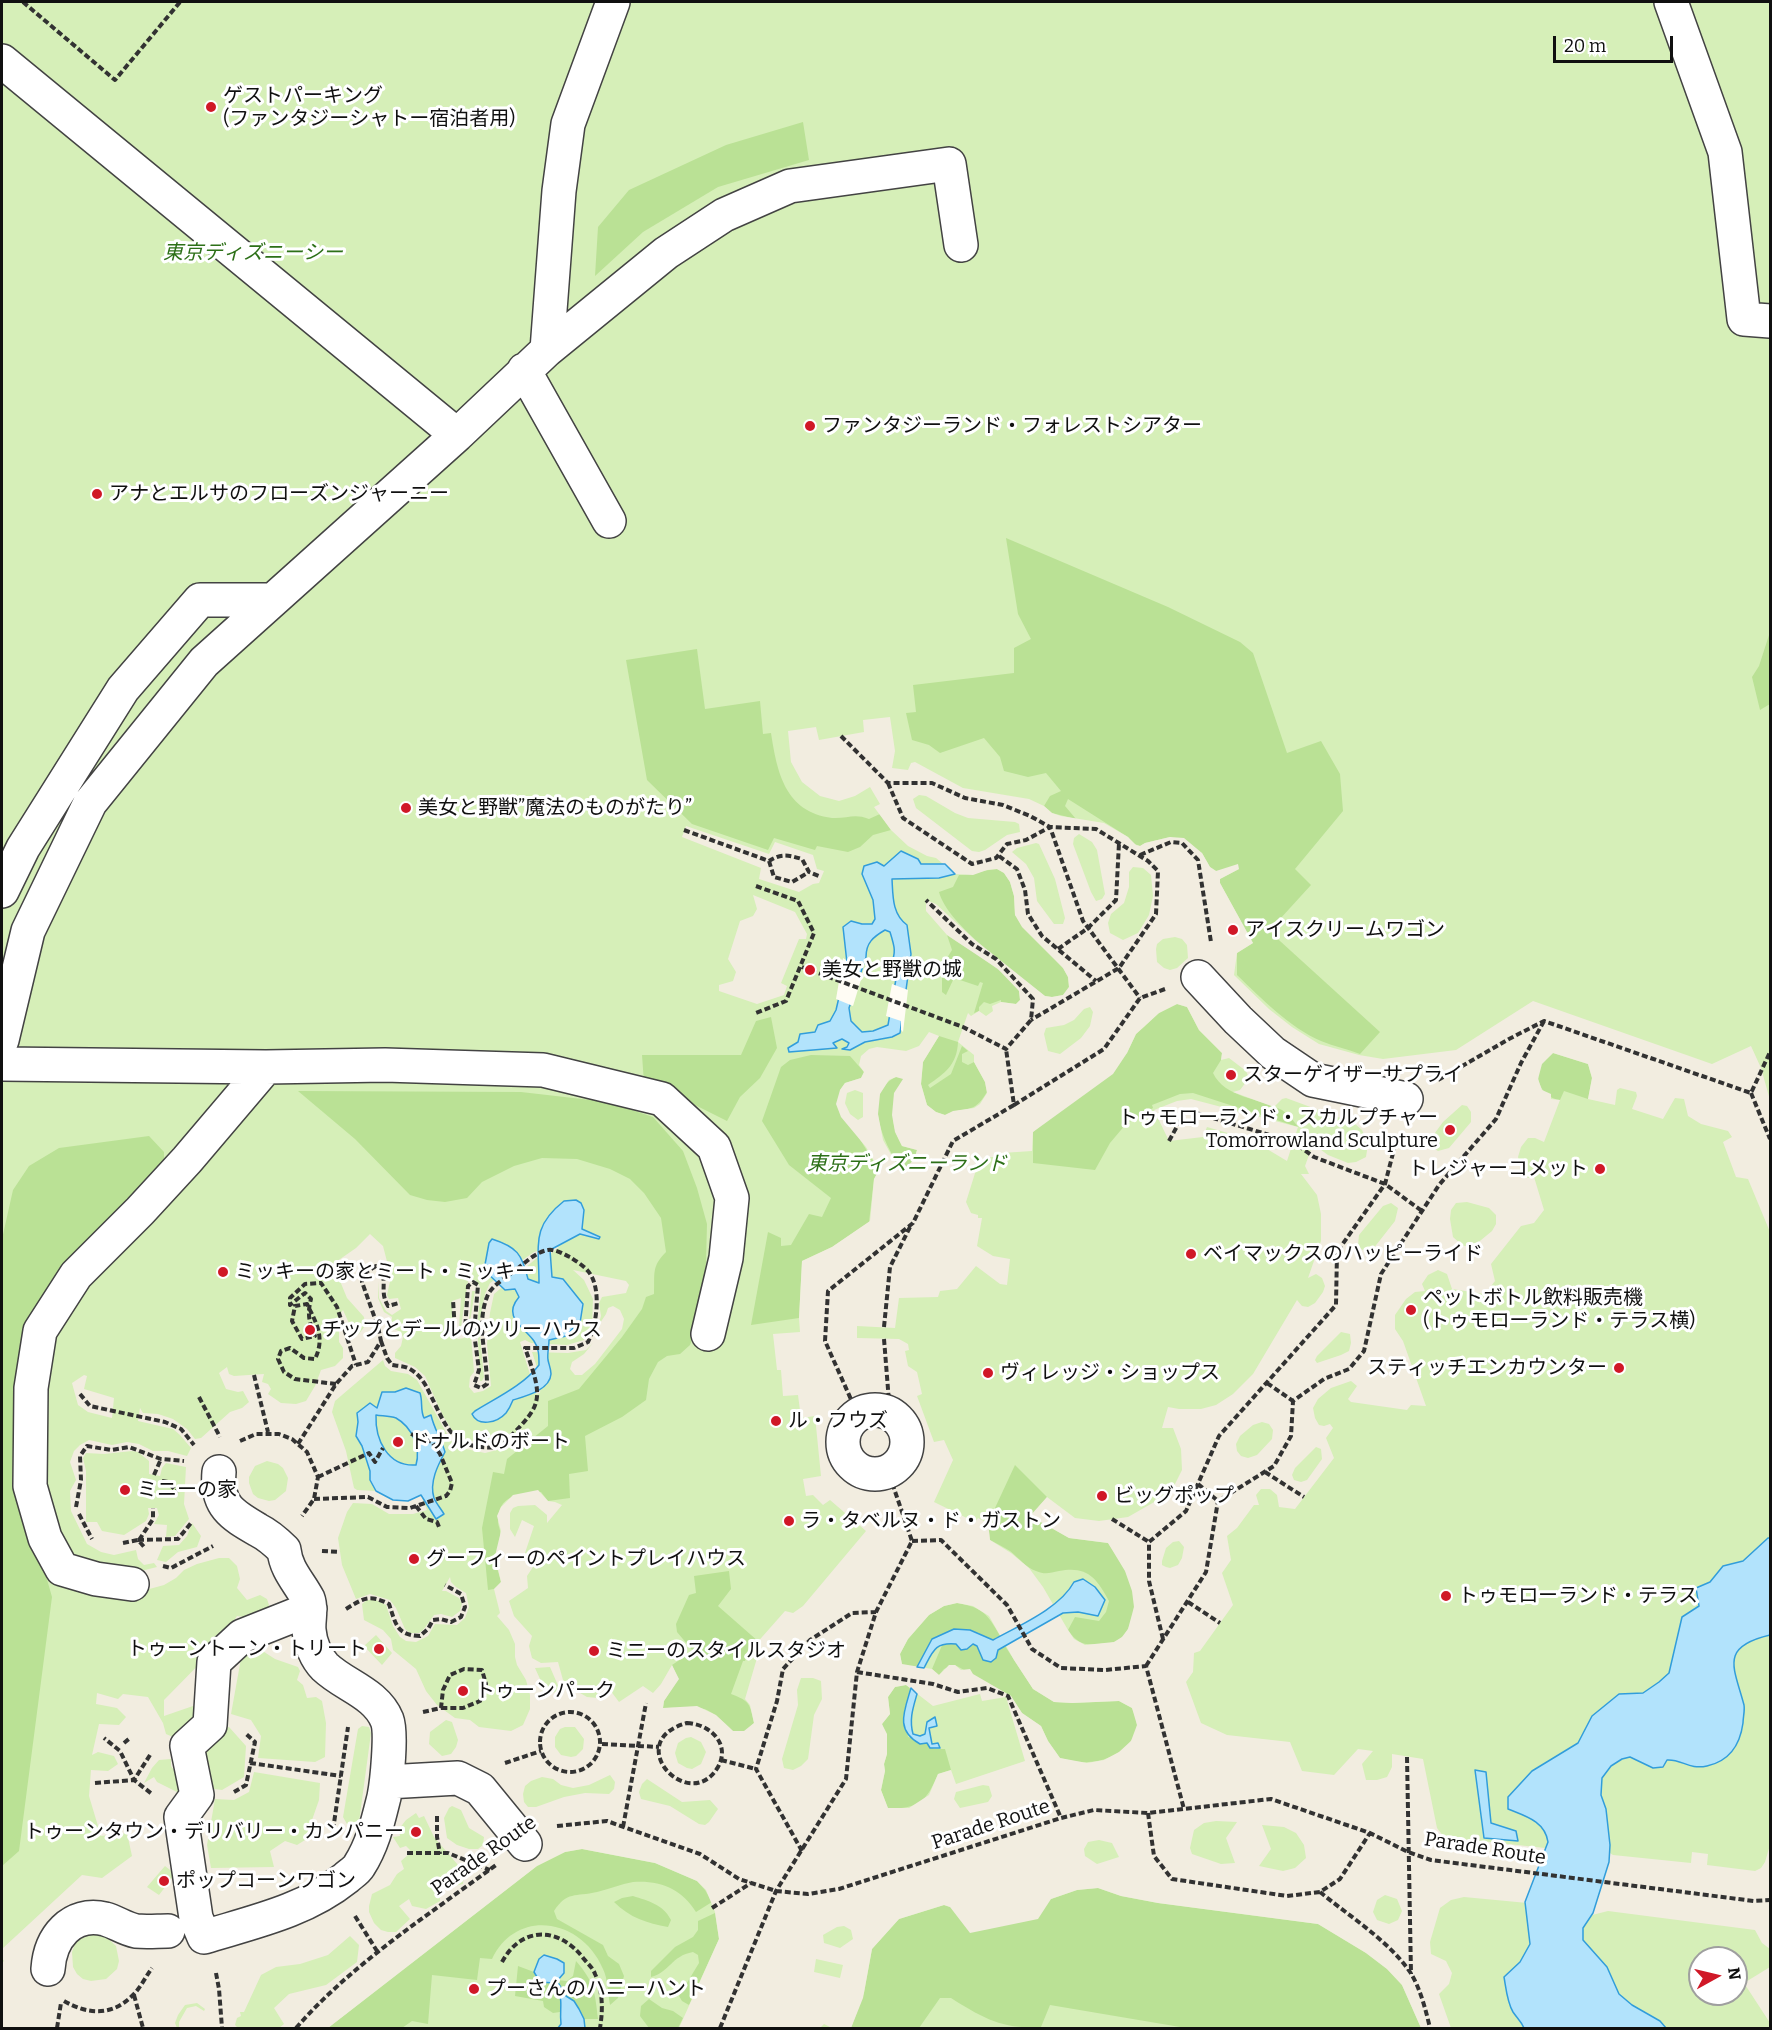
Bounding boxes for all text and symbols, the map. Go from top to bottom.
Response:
scale bar [1556,24,1676,62]
text: 20 m [1564,35,1606,57]
place label: ゲストパーキング (ファンタジーシャトー宿泊者用) [223,84,515,131]
marker: ゲストパーキング (ファンタジーシャトー宿泊者用) [204,100,218,114]
park label: 東京ディズニーシー [163,241,343,265]
place label: ファンタジーランド・フォレストシアター [822,414,1202,438]
marker: ファンタジーランド・フォレストシアター [803,419,817,433]
place label: アナとエルサのフローズンジャーニー [109,482,449,506]
marker: アナとエルサのフローズンジャーニー [90,487,104,501]
place label: 美女と野獣”魔法のものがたり” [418,796,692,820]
marker: 美女と野獣”魔法のものがたり” [399,801,413,815]
place label: アイスクリームワゴン [1245,918,1445,942]
marker: アイスクリームワゴン [1226,923,1240,937]
place label: 美女と野獣の城 [822,958,962,982]
marker: 美女と野獣の城 [803,963,817,977]
place label: スターゲイザーサプライ [1243,1063,1463,1087]
marker: スターゲイザーサプライ [1224,1068,1238,1082]
place label: トゥモローランド・スカルプチャー Tomorrowland Sculpture [1118,1106,1438,1153]
marker: トゥモローランド・スカルプチャー Tomorrowland Sculpture [1443,1123,1457,1137]
park label: 東京ディズニーランド [807,1152,1007,1176]
place label: トレジャーコメット [1408,1157,1588,1181]
marker: トレジャーコメット [1593,1162,1607,1176]
place label: ベイマックスのハッピーライド [1203,1242,1483,1266]
marker: ベイマックスのハッピーライド [1184,1247,1198,1261]
place label: ミッキーの家とミート・ミッキー [235,1260,535,1284]
marker: ミッキーの家とミート・ミッキー [216,1265,230,1279]
place label: ペットボトル飲料販売機 (トゥモローランド・テラス横) [1423,1286,1695,1333]
marker: ペットボトル飲料販売機 (トゥモローランド・テラス横) [1404,1303,1418,1317]
place label: チップとデールのツリーハウス [322,1318,602,1342]
marker: チップとデールのツリーハウス [303,1323,317,1337]
place label: スティッチエンカウンター [1367,1356,1607,1380]
place label: ヴィレッジ・ショップス [1000,1361,1220,1385]
marker: スティッチエンカウンター [1612,1361,1626,1375]
marker: ヴィレッジ・ショップス [981,1366,995,1380]
place label: ル・フウズ [788,1409,888,1433]
marker: ル・フウズ [769,1414,783,1428]
place label: ドナルドのボート [410,1430,570,1454]
marker: ドナルドのボート [391,1435,405,1449]
place label: ミニーの家 [137,1478,237,1502]
marker: ミニーの家 [118,1483,132,1497]
place label: ビッグポップ [1114,1484,1234,1508]
marker: ビッグポップ [1095,1489,1109,1503]
place label: ラ・タベルヌ・ド・ガストン [801,1509,1061,1533]
marker: ラ・タベルヌ・ド・ガストン [782,1514,796,1528]
place label: グーフィーのペイントプレイハウス [426,1547,746,1571]
marker: グーフィーのペイントプレイハウス [407,1552,421,1566]
place label: トゥモローランド・テラス [1458,1584,1698,1608]
marker: トゥモローランド・テラス [1439,1589,1453,1603]
place label: トゥーントーン・トリート [127,1637,367,1661]
place label: ミニーのスタイルスタジオ [606,1639,846,1663]
marker: トゥーントーン・トリート [372,1642,386,1656]
marker: ミニーのスタイルスタジオ [587,1644,601,1658]
place label: トゥーンパーク [475,1679,615,1703]
marker: トゥーンパーク [456,1684,470,1698]
street label: Parade Route [929,1795,1053,1855]
street label: Parade Route [427,1811,541,1901]
place label: トゥーンタウン・デリバリー・カンパニー [24,1820,404,1844]
marker: トゥーンタウン・デリバリー・カンパニー [409,1825,423,1839]
street label: Parade Route [1422,1828,1548,1870]
place label: ポップコーンワゴン [176,1869,356,1893]
marker: ポップコーンワゴン [157,1874,171,1888]
north arrow [1688,1946,1748,2006]
text: N [1724,1966,1745,1981]
place label: プーさんのハニーハント [486,1977,706,2001]
marker: プーさんのハニーハント [467,1982,481,1996]

